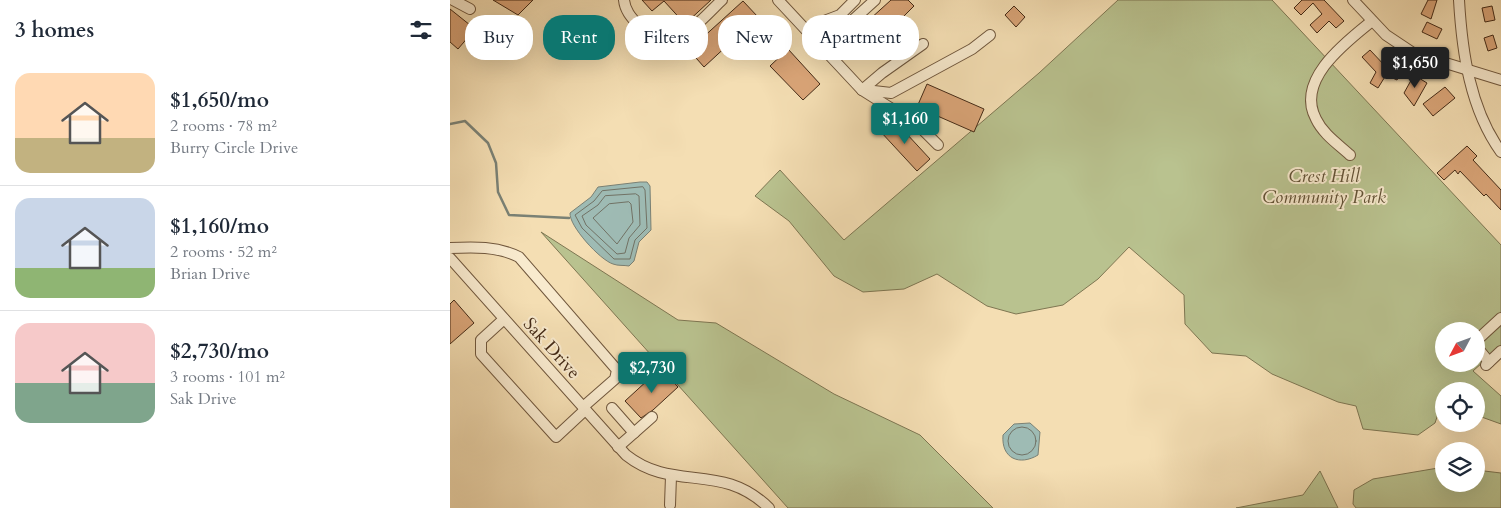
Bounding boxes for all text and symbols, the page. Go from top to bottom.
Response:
chip: Buy [465,15,533,60]
chip: Rent [543,15,615,60]
chip: Filters [625,15,708,60]
chip: New [718,15,792,60]
chip: Apartment [802,15,919,60]
text: 3 homes [15,16,94,45]
icon: filters [407,16,435,44]
pin: $1,650 [1374,46,1456,89]
text: $1,650 [1392,52,1438,74]
text: $1,650/mo [170,86,269,115]
icon: home [55,93,115,153]
pin: $1,160 [864,102,946,145]
text: $1,160 [882,108,928,130]
text: 2 rooms · 78 m² [170,115,277,137]
text: Burry Circle Drive [170,137,298,159]
park label: Crest Hill Community Park [1262,164,1386,210]
text: $1,160/mo [170,212,269,241]
icon: home [55,218,115,278]
text: 2 rooms · 52 m² [170,241,277,263]
text: Brian Drive [170,263,250,285]
street label: Sak Drive [517,312,586,384]
north arrow [1435,322,1485,372]
map controls [1435,322,1485,492]
text: $2,730/mo [170,337,269,366]
icon: home [55,343,115,403]
pin: $2,730 [611,352,693,394]
text: $2,730 [629,357,675,379]
text: 3 rooms · 101 m² [170,366,285,388]
button: locate [1435,382,1485,432]
text: Sak Drive [170,388,236,410]
button: layers [1435,442,1485,492]

